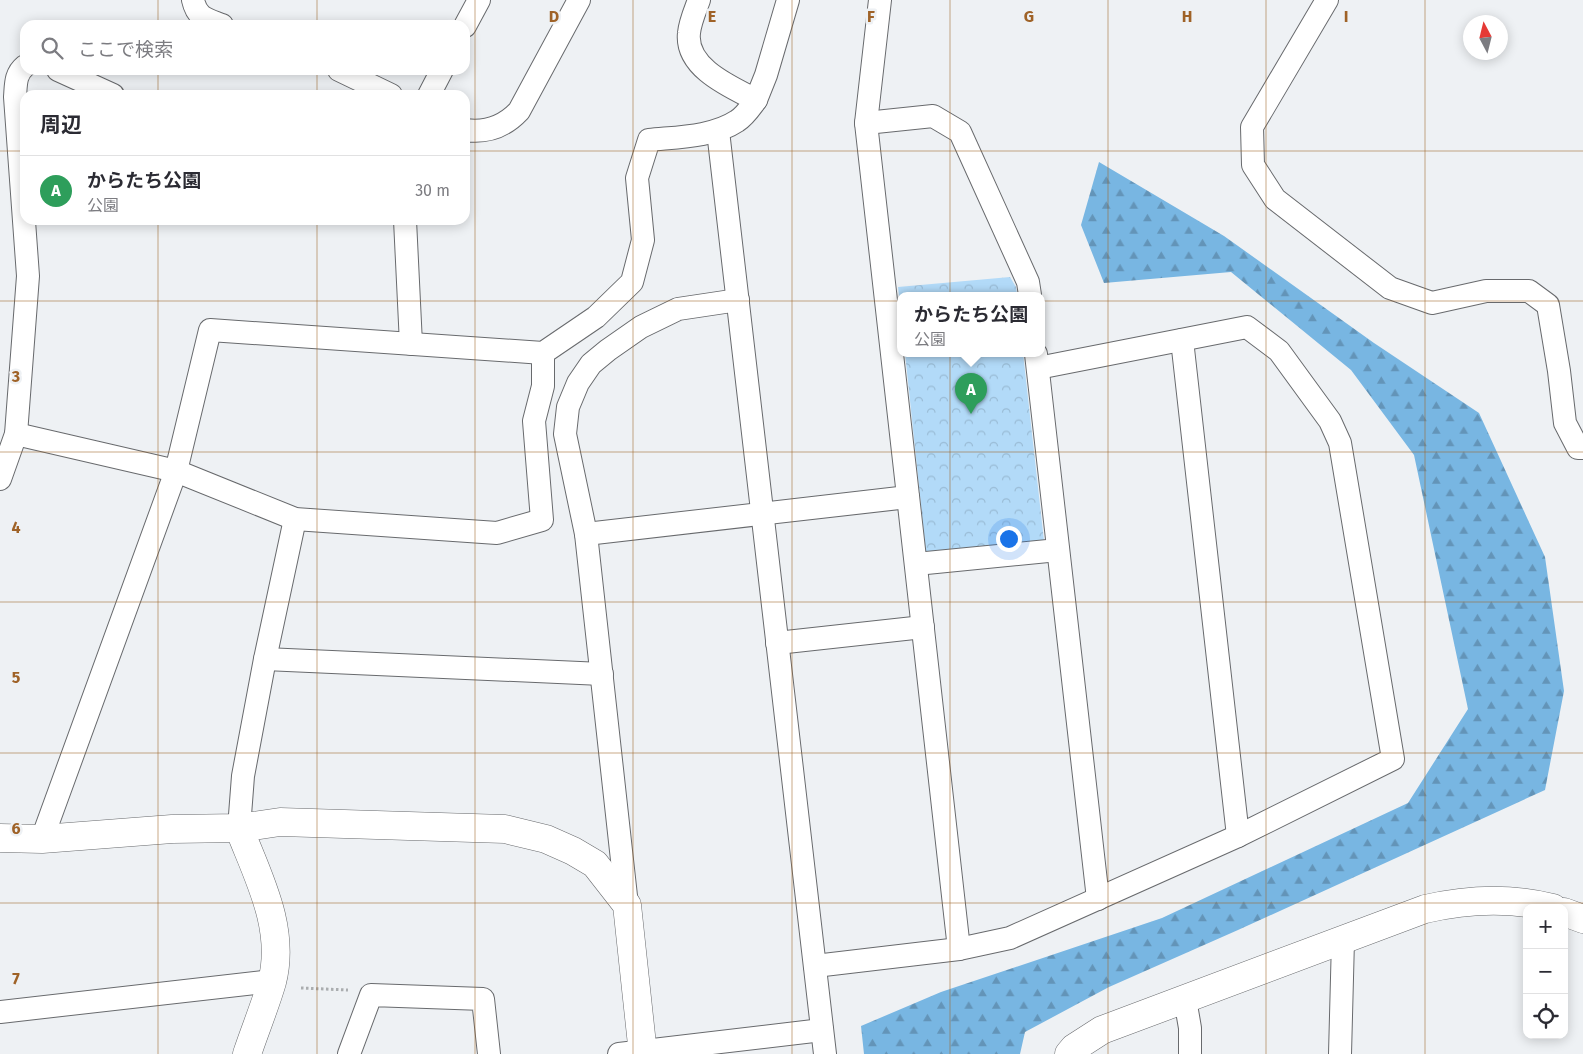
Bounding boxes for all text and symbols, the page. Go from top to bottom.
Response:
text: D [549,7,559,26]
text: E [708,7,716,26]
text: F [867,7,875,26]
text: G [1024,7,1034,26]
text: H [1182,7,1192,26]
text: I [1344,7,1348,26]
north arrow [1463,15,1508,60]
search box [20,20,470,75]
icon: search [38,34,66,62]
text: ここで検索 [78,38,173,61]
text: 周辺 [40,112,82,138]
text: からたち公園 [87,169,201,192]
text: A [51,181,61,200]
text: 30 m [415,181,450,200]
text: 公園 [87,196,119,215]
popup [897,292,1045,357]
text: からたち公園 [914,303,1028,326]
text: 公園 [914,330,946,349]
text: 3 [11,367,20,386]
pin: A [955,373,987,414]
text: 4 [11,518,21,537]
your location [996,526,1022,552]
text: 5 [12,668,21,687]
text: 6 [11,819,21,838]
map controls [1523,904,1568,1039]
button: + [1523,904,1568,949]
button: − [1523,949,1568,994]
text: 7 [12,969,20,988]
button: locate [1523,994,1568,1039]

